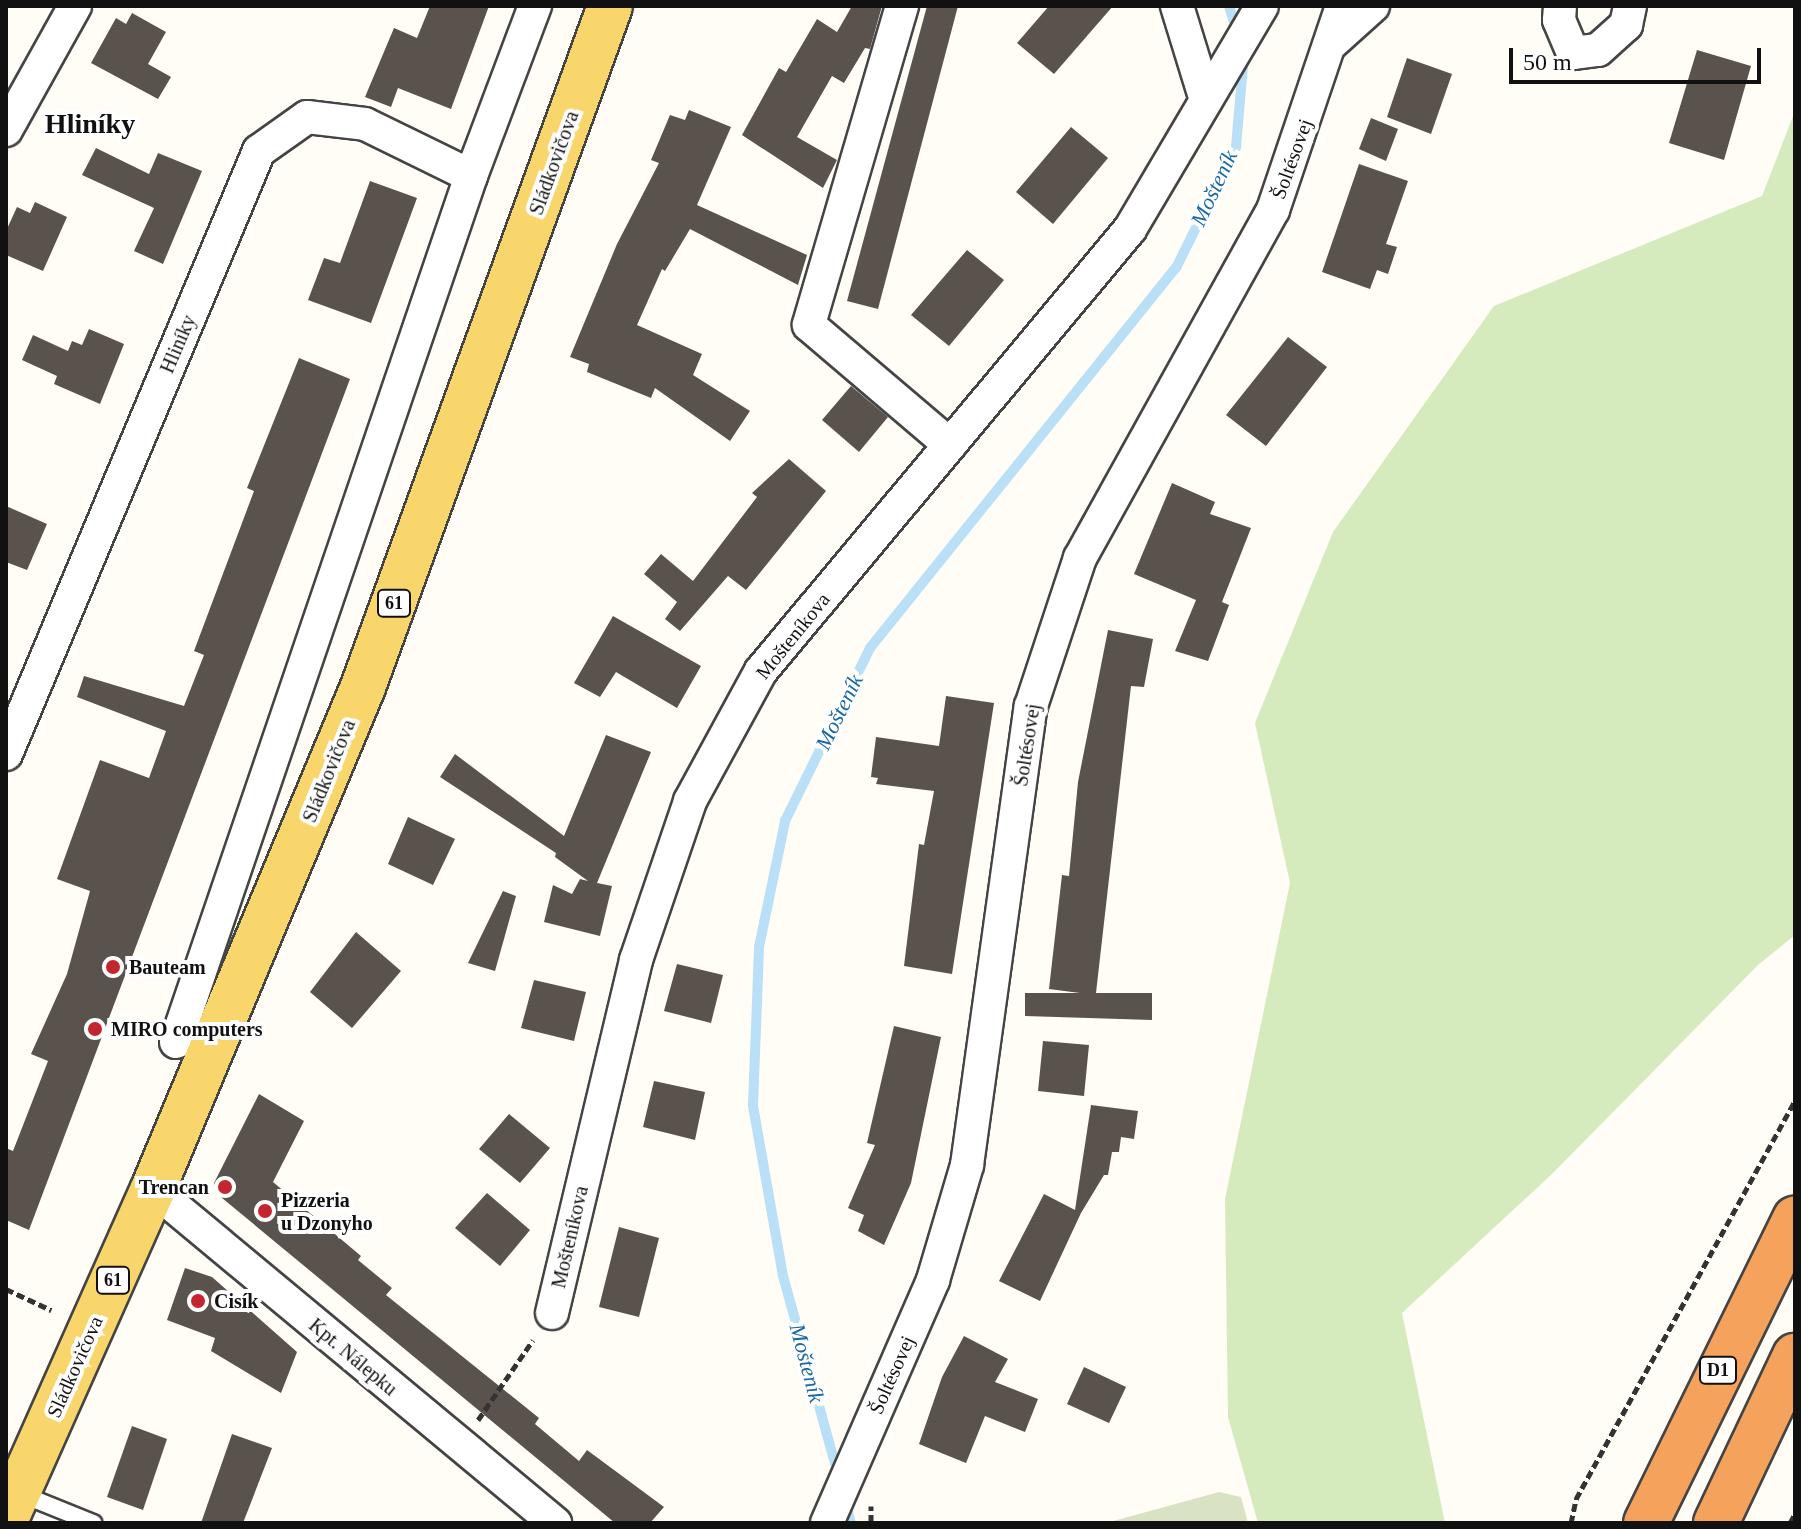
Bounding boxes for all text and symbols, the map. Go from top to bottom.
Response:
scale bar [1513,32,1765,82]
text: 50 m [1523,49,1572,75]
district label: Hliníky [45,107,135,141]
street label: Sládkovičova [524,108,584,218]
street label: Šoltésovej [1266,116,1318,202]
water label: Mošteník [1185,146,1243,230]
street label: Hliníky [155,311,201,377]
street label: Mošteníkova [751,588,835,684]
road number: 61 [376,589,412,617]
water label: Mošteník [809,670,869,754]
street label: Šoltésovej [1009,702,1045,788]
street label: Sládkovičova [297,716,361,826]
place label: Bauteam [129,955,206,979]
marker: Bauteam [104,958,122,976]
place label: MIRO computers [111,1017,263,1041]
marker: MIRO computers [86,1020,104,1038]
place label: Trencan [139,1175,209,1199]
marker: Trencan [216,1178,234,1196]
street label: Mošteníkova [547,1183,593,1291]
place label: Pizzeria u Dzonyho [281,1188,373,1235]
marker: Pizzeria u Dzonyho [256,1202,274,1220]
road number: 61 [95,1266,131,1294]
place label: Cisík [214,1289,258,1313]
marker: Cisík [189,1292,207,1310]
street label: Sládkovičova [42,1312,108,1422]
street label: Kpt. Nálepku [304,1313,402,1401]
water label: Mošteník [784,1321,830,1405]
street label: Šoltésovej [864,1332,920,1418]
road number: D1 [1698,1356,1738,1384]

